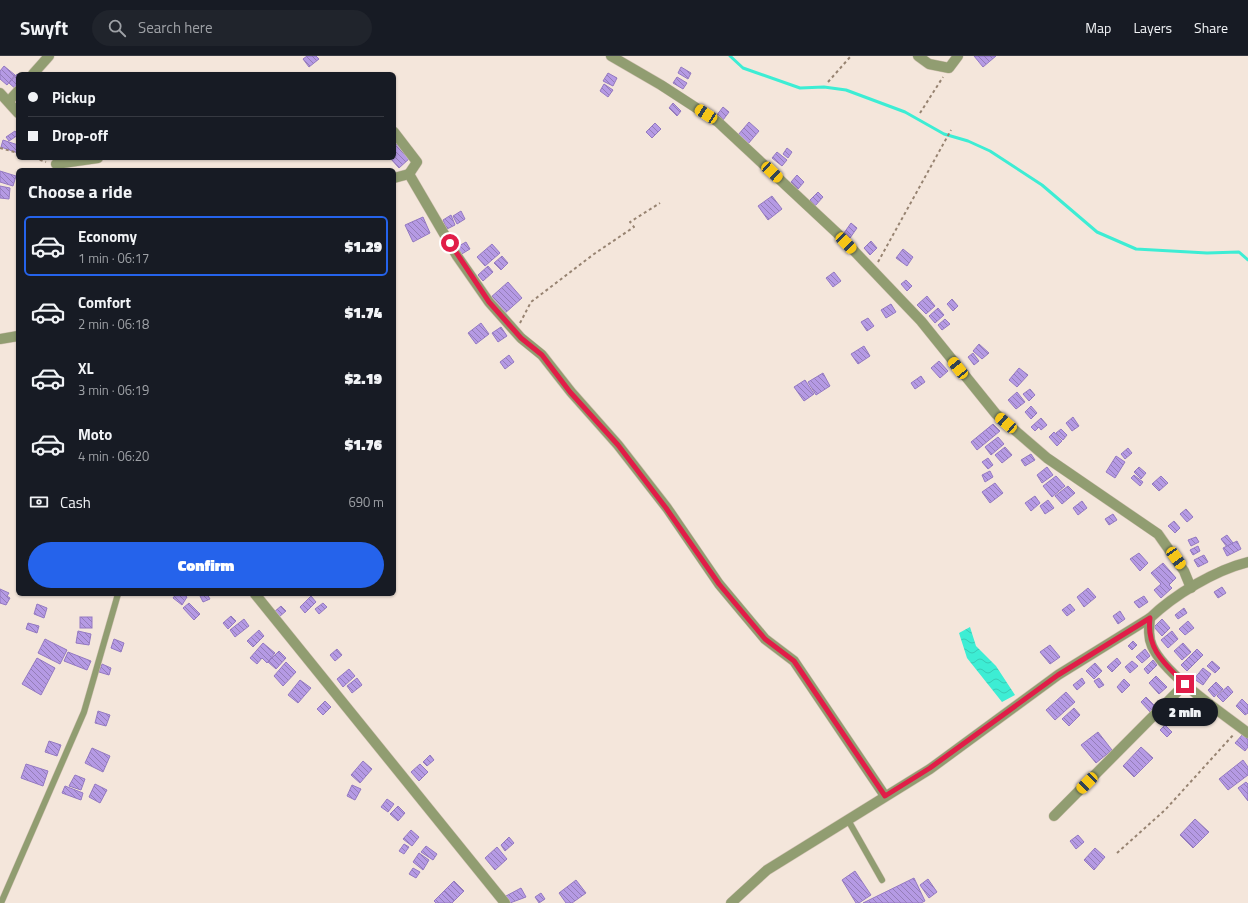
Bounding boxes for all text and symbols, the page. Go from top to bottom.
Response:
search box [92,10,372,46]
text: Swyft [20,13,68,42]
text: Search here [138,16,212,39]
icon: search [106,17,128,39]
text: Map [1085,17,1111,38]
text: Layers [1133,17,1172,38]
text: Share [1194,17,1228,38]
text: Pickup [52,86,96,109]
car [693,102,719,126]
text: Drop-off [52,124,108,147]
car [759,159,785,185]
text: Choose a ride [28,178,132,205]
text: Economy [78,225,137,248]
icon: car [30,228,66,264]
car [833,230,859,256]
route start [441,234,459,252]
text: $1.29 [345,235,382,258]
text: 1 min · 06:17 [78,248,149,268]
text: Comfort [78,291,131,314]
icon: car [30,294,66,330]
text: $1.74 [345,301,382,324]
text: 2 min · 06:18 [78,314,149,334]
car [946,355,970,381]
text: XL [78,357,94,380]
icon: car [30,360,66,396]
text: $2.19 [345,367,382,390]
text: 3 min · 06:19 [78,380,149,400]
car [993,411,1019,435]
text: Moto [78,423,112,446]
icon: car [30,426,66,462]
text: $1.76 [345,433,382,456]
text: 4 min · 06:20 [78,446,149,466]
icon: cash [28,491,50,513]
text: Cash [60,491,91,514]
text: 690 m [348,492,384,512]
button: Confirm [28,542,384,588]
car [1164,545,1188,571]
route end [1176,675,1194,693]
callout: 2 min [1152,698,1218,726]
text: 2 min [1169,702,1201,722]
car [1074,770,1100,796]

